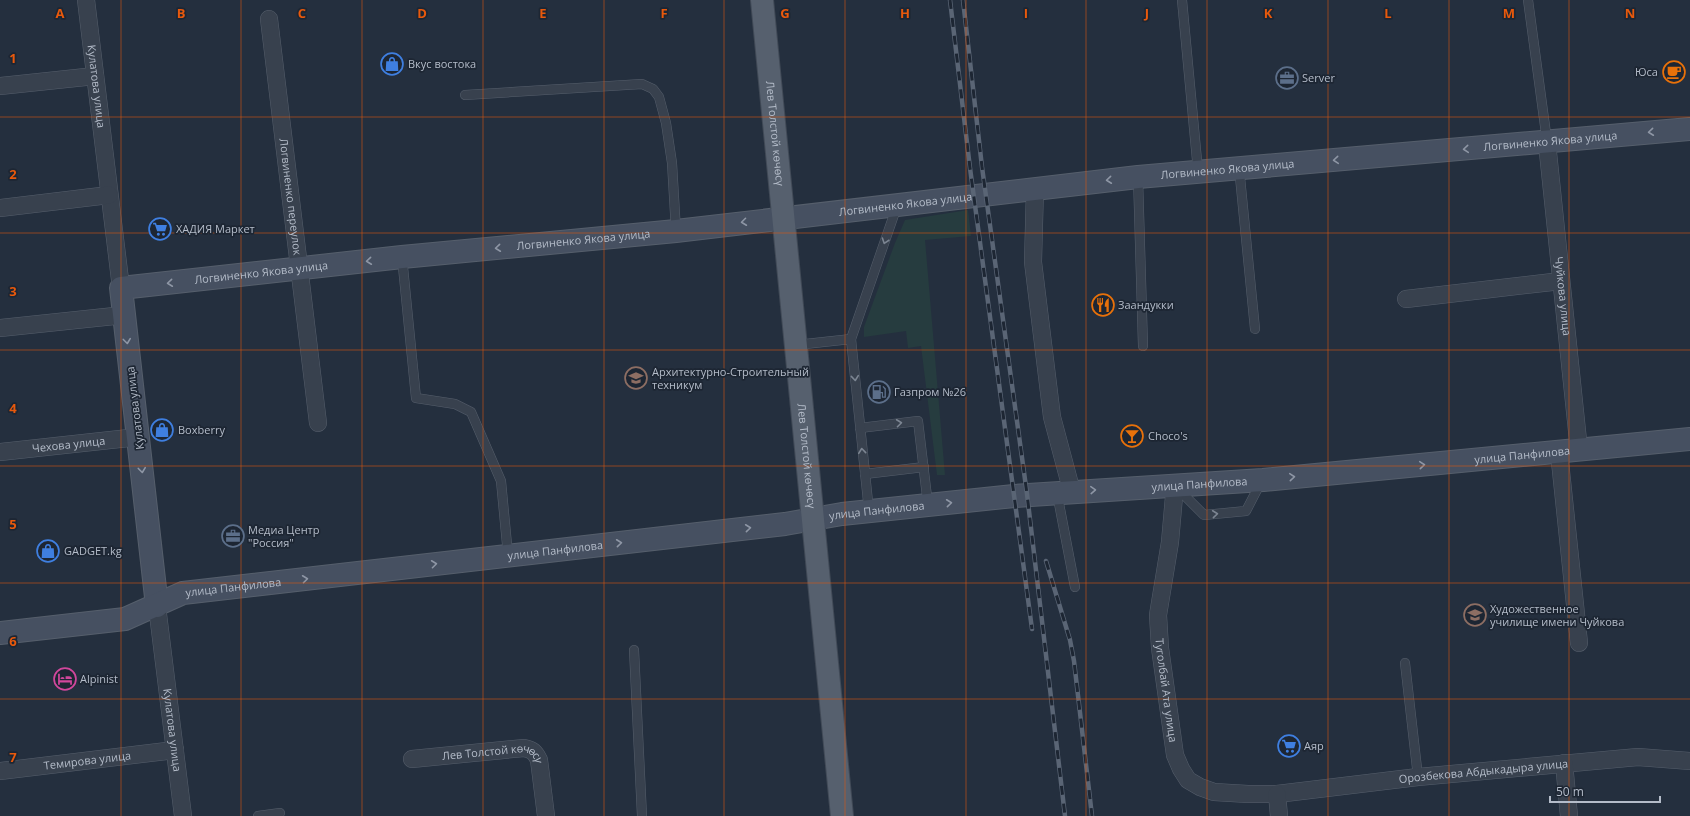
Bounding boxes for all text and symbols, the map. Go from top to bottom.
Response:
text: A [56,4,65,22]
text: B [177,4,186,22]
text: C [298,4,306,22]
text: D [417,4,427,22]
text: E [539,4,547,22]
text: F [660,4,668,22]
text: G [780,4,790,22]
text: H [900,4,910,22]
text: I [1024,4,1028,22]
text: J [1144,4,1149,22]
text: K [1264,4,1273,22]
text: L [1384,4,1392,22]
text: M [1503,4,1515,22]
text: N [1625,4,1635,22]
street label: Кулатова улица [85,44,109,129]
text: 1 [9,49,17,67]
shop icon: Вкус востока [379,51,405,77]
place label: Вкус востока [408,56,476,71]
cafe icon: Юса [1661,59,1687,85]
place label: Юса [1635,64,1658,79]
office icon: Server [1274,65,1300,91]
place label: Server [1302,70,1335,85]
street label: Лев Толстой көчөсү [763,80,788,187]
street label: Логвиненко Якова улица [1483,127,1618,154]
one-way arrow [1648,128,1654,137]
street label: Логвиненко переулок [277,137,306,256]
one-way arrow [1463,144,1469,153]
street label: Логвиненко Якова улица [1160,155,1295,182]
one-way arrow [1333,155,1339,164]
text: 2 [9,165,17,183]
one-way arrow [1106,175,1112,184]
street label: Логвиненко Якова улица [838,188,973,219]
supermarket icon: ХАДИЯ Маркет [147,216,173,242]
one-way arrow [741,217,747,226]
place label: ХАДИЯ Маркет [176,221,255,236]
street label: Логвиненко Якова улица [516,225,651,253]
one-way arrow [881,238,889,245]
one-way arrow [495,243,501,252]
one-way arrow [366,256,372,265]
street label: Чуйкова улица [1552,256,1575,336]
street label: Логвиненко Якова улица [194,257,329,287]
one-way arrow [167,278,173,287]
text: 3 [9,282,17,300]
restaurant icon: Заандукки [1090,292,1116,318]
place label: Заандукки [1118,297,1174,312]
one-way arrow [122,338,131,344]
place label: Архитектурно-Строительный техникум [652,364,809,392]
school or university icon: Архитектурно-Строительный техникум [623,365,649,391]
street label: Кулатова улица [122,366,147,450]
one-way arrow [850,375,859,381]
fuel station icon: Газпром №26 [866,379,892,405]
place label: Газпром №26 [894,384,966,399]
text: 4 [9,399,17,417]
street label: Лев Толстой көчөсү [795,403,820,509]
shop icon: Boxberry [149,417,175,443]
one-way arrow [896,419,902,428]
place label: Boxberry [178,422,225,437]
bar icon: Choco's [1119,423,1145,449]
place label: Choco's [1148,428,1188,443]
street label: Чехова улица [31,433,106,455]
street label: улица Панфилова [1474,443,1571,467]
one-way arrow [858,448,867,454]
one-way arrow [1419,460,1425,469]
one-way arrow [137,467,146,473]
one-way arrow [1289,472,1295,481]
street label: улица Панфилова [1151,473,1248,494]
one-way arrow [1090,486,1096,495]
street label: улица Панфилова [828,497,925,523]
one-way arrow [946,498,952,507]
one-way arrow [1212,509,1218,518]
text: 5 [9,515,17,533]
place label: Медиа Центр "Россия" [248,522,320,550]
office icon: Медиа Центр "Россия" [220,523,246,549]
one-way arrow [745,524,751,533]
street label: улица Панфилова [507,537,604,563]
shop icon: GADGET.kg [35,538,61,564]
one-way arrow [615,538,622,547]
place label: GADGET.kg [64,543,122,558]
one-way arrow [431,559,437,568]
street label: улица Панфилова [185,574,282,600]
one-way arrow [302,575,308,584]
place label: Художественное училище имени Чуйкова [1490,601,1624,629]
school or university icon: Художественное училище имени Чуйкова [1462,602,1488,628]
text: 6 [9,632,17,650]
street label: Туголбай Ата улица [1152,638,1181,743]
hotel icon: Alpinist [52,666,78,692]
place label: Alpinist [80,671,118,686]
street label: Кулатова улица [160,688,185,772]
supermarket icon: Аяр [1276,733,1302,759]
place label: Аяр [1304,738,1324,753]
street label: Лев Толстой көчөсү [441,740,547,764]
street label: Темирова улица [43,747,132,773]
text: 7 [9,748,17,766]
street label: Орозбекова Абдыкадыра улица [1398,755,1569,786]
scale bar [1550,778,1660,804]
text: 50 m [1556,783,1584,800]

